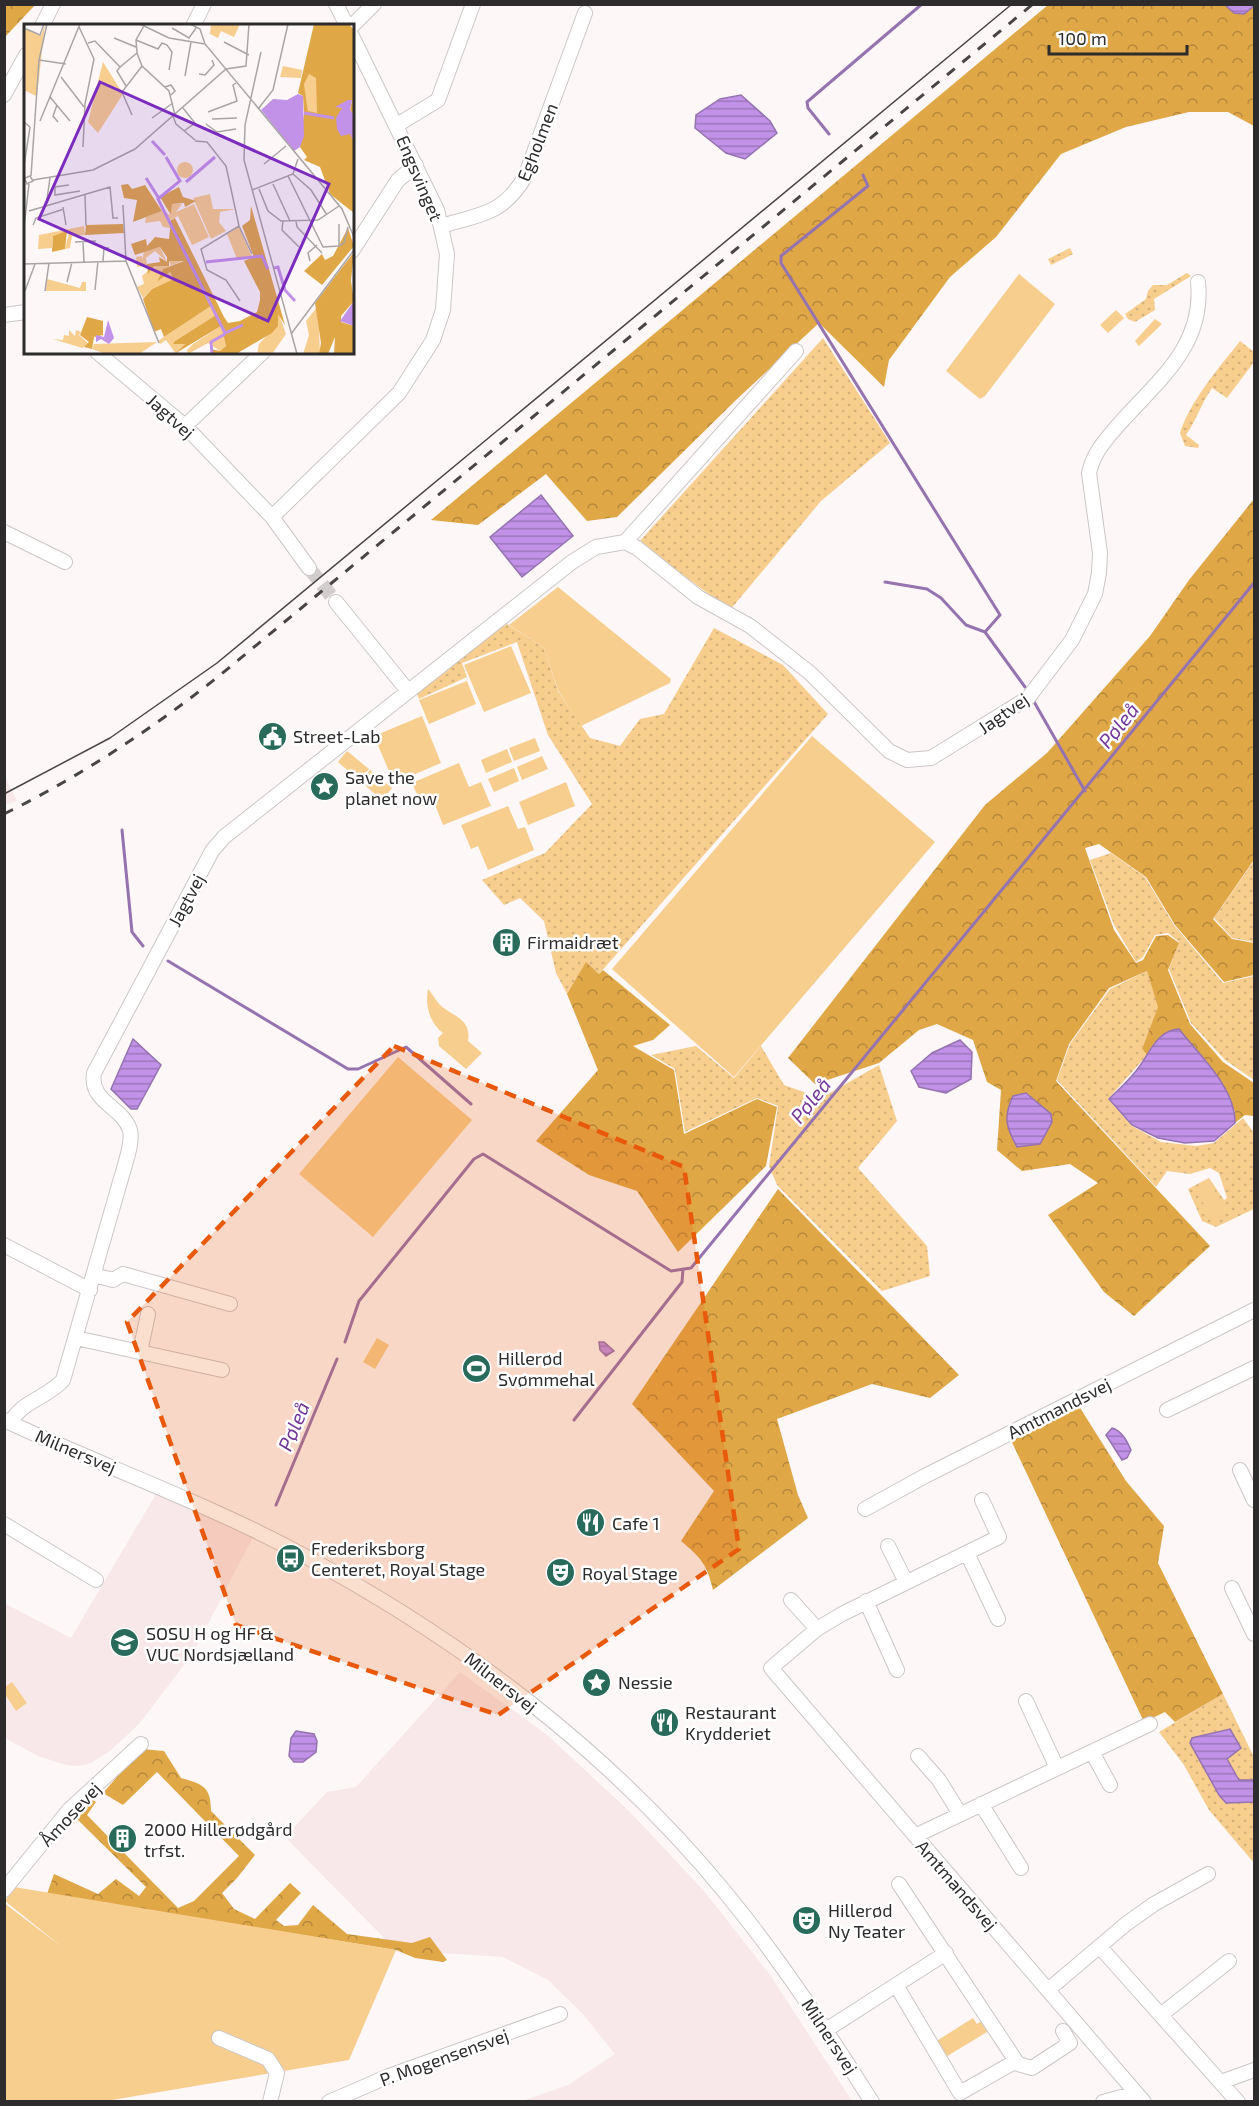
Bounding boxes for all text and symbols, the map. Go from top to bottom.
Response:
scale bar [1049,18,1187,56]
inset map [24,24,354,354]
text: 100 m [1058,27,1107,49]
street label: Egholmen [512,100,562,184]
street label: Engsvinget [392,132,448,224]
street label: Jagtvej [143,389,199,443]
street label: Jagtvej [974,688,1032,738]
water label: Pøleå [1093,698,1143,752]
public building icon: Street-Lab [256,720,288,752]
place label: Street-Lab [293,725,380,747]
place label: Save the planet now [345,766,437,809]
place icon: Save the planet now [308,771,340,803]
street label: Jagtvej [163,870,209,930]
building icon: Firmaidræt [490,926,522,958]
place label: Firmaidræt [527,931,619,953]
water label: Pøleå [785,1073,835,1127]
place label: Hillerød Svømmehal [498,1347,595,1390]
sports icon: Hillerød Svømmehal [461,1352,493,1384]
street label: Amtmandsvej [1004,1373,1114,1443]
water label: Pøleå [272,1398,314,1454]
street label: Milnersvej [32,1424,120,1478]
restaurant icon: Cafe 1 [575,1507,607,1539]
place label: Cafe 1 [612,1512,660,1534]
place label: Frederiksborg Centeret, Royal Stage [311,1537,485,1580]
bus stop icon: Frederiksborg Centeret, Royal Stage [274,1542,306,1574]
theatre icon: Royal Stage [545,1557,577,1589]
place label: Royal Stage [582,1562,678,1584]
place label: SOSU H og HF & VUC Nordsjælland [146,1622,294,1665]
school or university icon: SOSU H og HF & VUC Nordsjælland [109,1627,141,1659]
street label: Milnersvej [460,1647,542,1717]
place icon: Nessie [581,1666,613,1698]
place label: Nessie [618,1671,673,1693]
place label: Restaurant Krydderiet [685,1701,776,1744]
restaurant icon: Restaurant Krydderiet [648,1706,680,1738]
street label: Åmosevej [35,1777,105,1851]
place label: 2000 Hillerødgård trfst. [144,1818,292,1861]
building icon: 2000 Hillerødgård trfst. [107,1823,139,1855]
street label: Amtmandsvej [912,1835,1002,1935]
place label: Hillerød Ny Teater [828,1899,905,1942]
theatre icon: Hillerød Ny Teater [791,1904,823,1936]
street label: Milnersvej [797,1994,863,2078]
street label: P. Mogensensvej [377,2024,511,2090]

